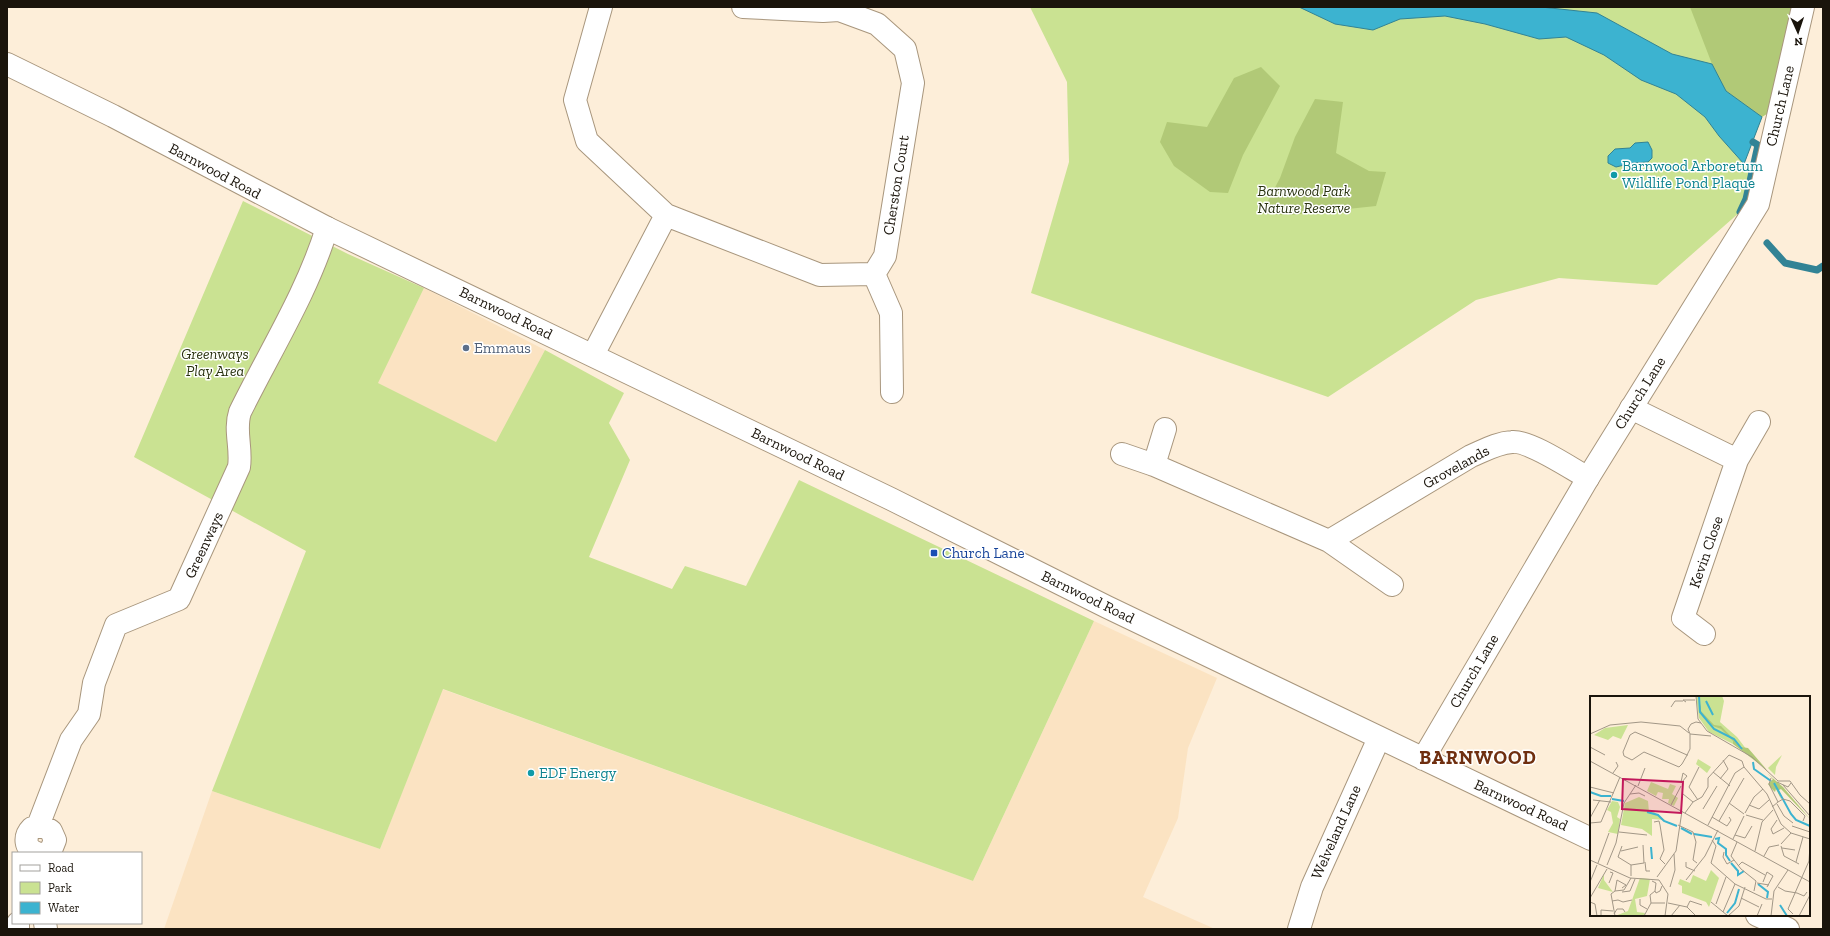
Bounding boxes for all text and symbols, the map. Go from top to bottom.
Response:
north arrow [1778,12,1818,52]
text: N [1793,35,1803,48]
street label: Church Lane [1762,64,1798,148]
street label: Cherston Court [879,133,913,236]
street label: Barnwood Road [166,139,265,203]
place label: Barnwood Arboretum Wildlife Pond Plaque [1622,157,1763,192]
marker: Barnwood Arboretum Wildlife Pond Plaque [1609,170,1619,180]
park label: Barnwood Park Nature Reserve [1258,182,1351,217]
street label: Barnwood Road [456,283,556,344]
place label: Emmaus [474,339,531,357]
marker: Emmaus [461,343,471,353]
park label: Greenways Play Area [181,345,249,380]
street label: Church Lane [1611,353,1669,433]
street label: Barnwood Road [748,424,848,485]
street label: Grovelands [1420,441,1492,493]
street label: Greenways [181,509,227,581]
street label: Kevin Close [1685,514,1727,590]
place label: Church Lane [942,544,1024,562]
marker: Church Lane [929,548,939,558]
street label: Barnwood Road [1038,567,1138,628]
street label: Church Lane [1446,631,1502,711]
inset map [1590,696,1810,916]
district label: BARNWOOD [1419,746,1537,769]
place label: EDF Energy [539,764,617,782]
marker: EDF Energy [526,768,536,778]
street label: Barnwood Road [1471,775,1571,835]
street label: Welveland Lane [1307,782,1365,882]
legend [12,852,142,924]
text: Road [48,861,74,875]
text: Park [48,881,73,895]
text: Water [48,901,80,915]

